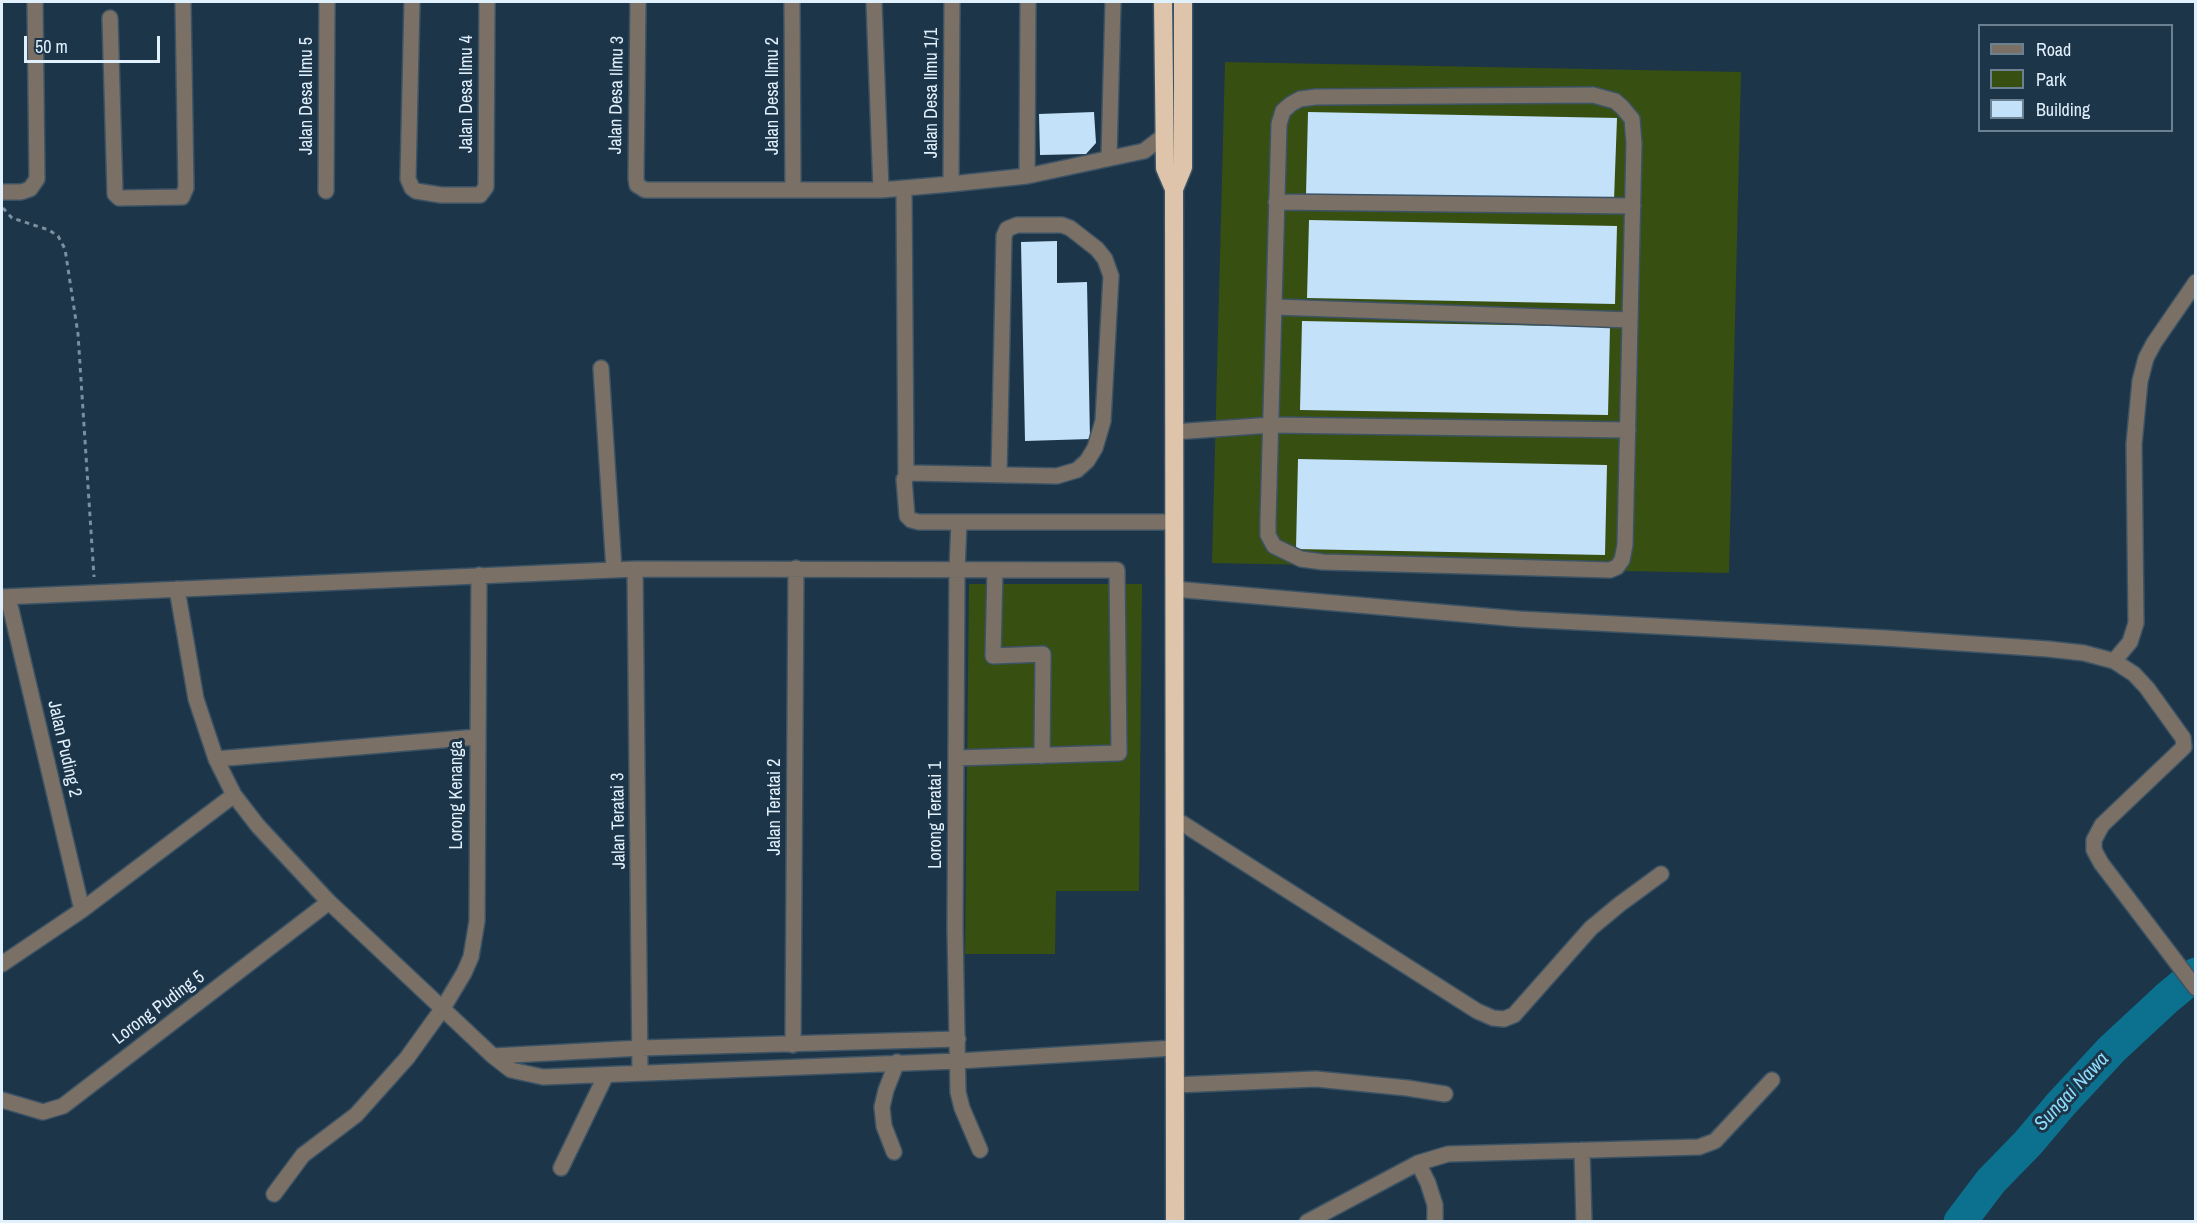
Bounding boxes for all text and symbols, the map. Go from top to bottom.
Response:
scale bar [27,24,164,62]
legend [1978,24,2173,132]
street label: Jalan Desa Ilmu 1/1 [921,28,943,158]
text: 50 m [35,34,68,59]
street label: Jalan Desa Ilmu 4 [456,35,478,153]
street label: Jalan Desa Ilmu 3 [605,36,629,154]
street label: Jalan Desa Ilmu 5 [296,37,318,155]
street label: Jalan Desa Ilmu 2 [762,37,784,155]
text: Road [2036,37,2071,62]
text: Park [2036,67,2066,92]
text: Building [2036,97,2090,122]
street label: Jalan Puding 2 [42,699,86,799]
street label: Lorong Kenanga [446,740,468,850]
street label: Jalan Teratai 2 [764,759,786,855]
street label: Lorong Teratai 1 [925,761,947,869]
street label: Jalan Teratai 3 [607,772,631,870]
street label: Lorong Puding 5 [109,967,209,1049]
water label: Sungai Nawa [2030,1048,2114,1136]

